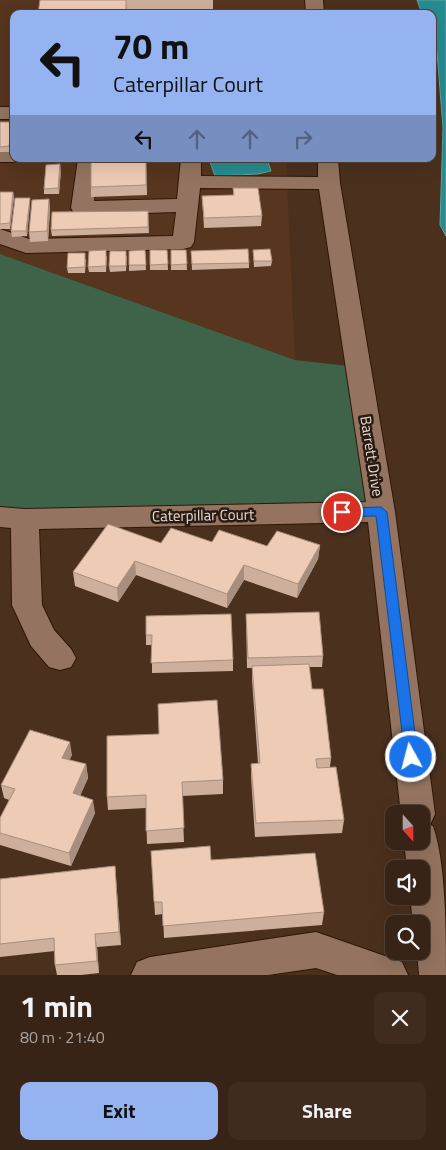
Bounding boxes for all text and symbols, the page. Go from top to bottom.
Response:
text: 70 m [113,19,189,73]
icon: left [30,30,95,95]
text: Caterpillar Court [113,67,263,101]
icon: left [130,125,158,153]
icon: ahead [183,125,211,153]
icon: ahead [236,125,264,153]
icon: right [289,125,317,153]
street label: Barrett Drive [354,414,390,498]
pin [321,491,363,533]
icon: arrive [328,498,356,526]
street label: Caterpillar Court [152,503,255,527]
position arrow [384,730,436,782]
north arrow [385,805,430,850]
map controls [385,805,430,960]
button: sound [385,860,430,905]
button: search [385,915,430,960]
text: 1 min [20,983,93,1029]
button: close [374,992,426,1044]
text: 80 m · 21:40 [20,1025,105,1049]
button: Exit [20,1082,218,1140]
button: Share [228,1082,426,1140]

